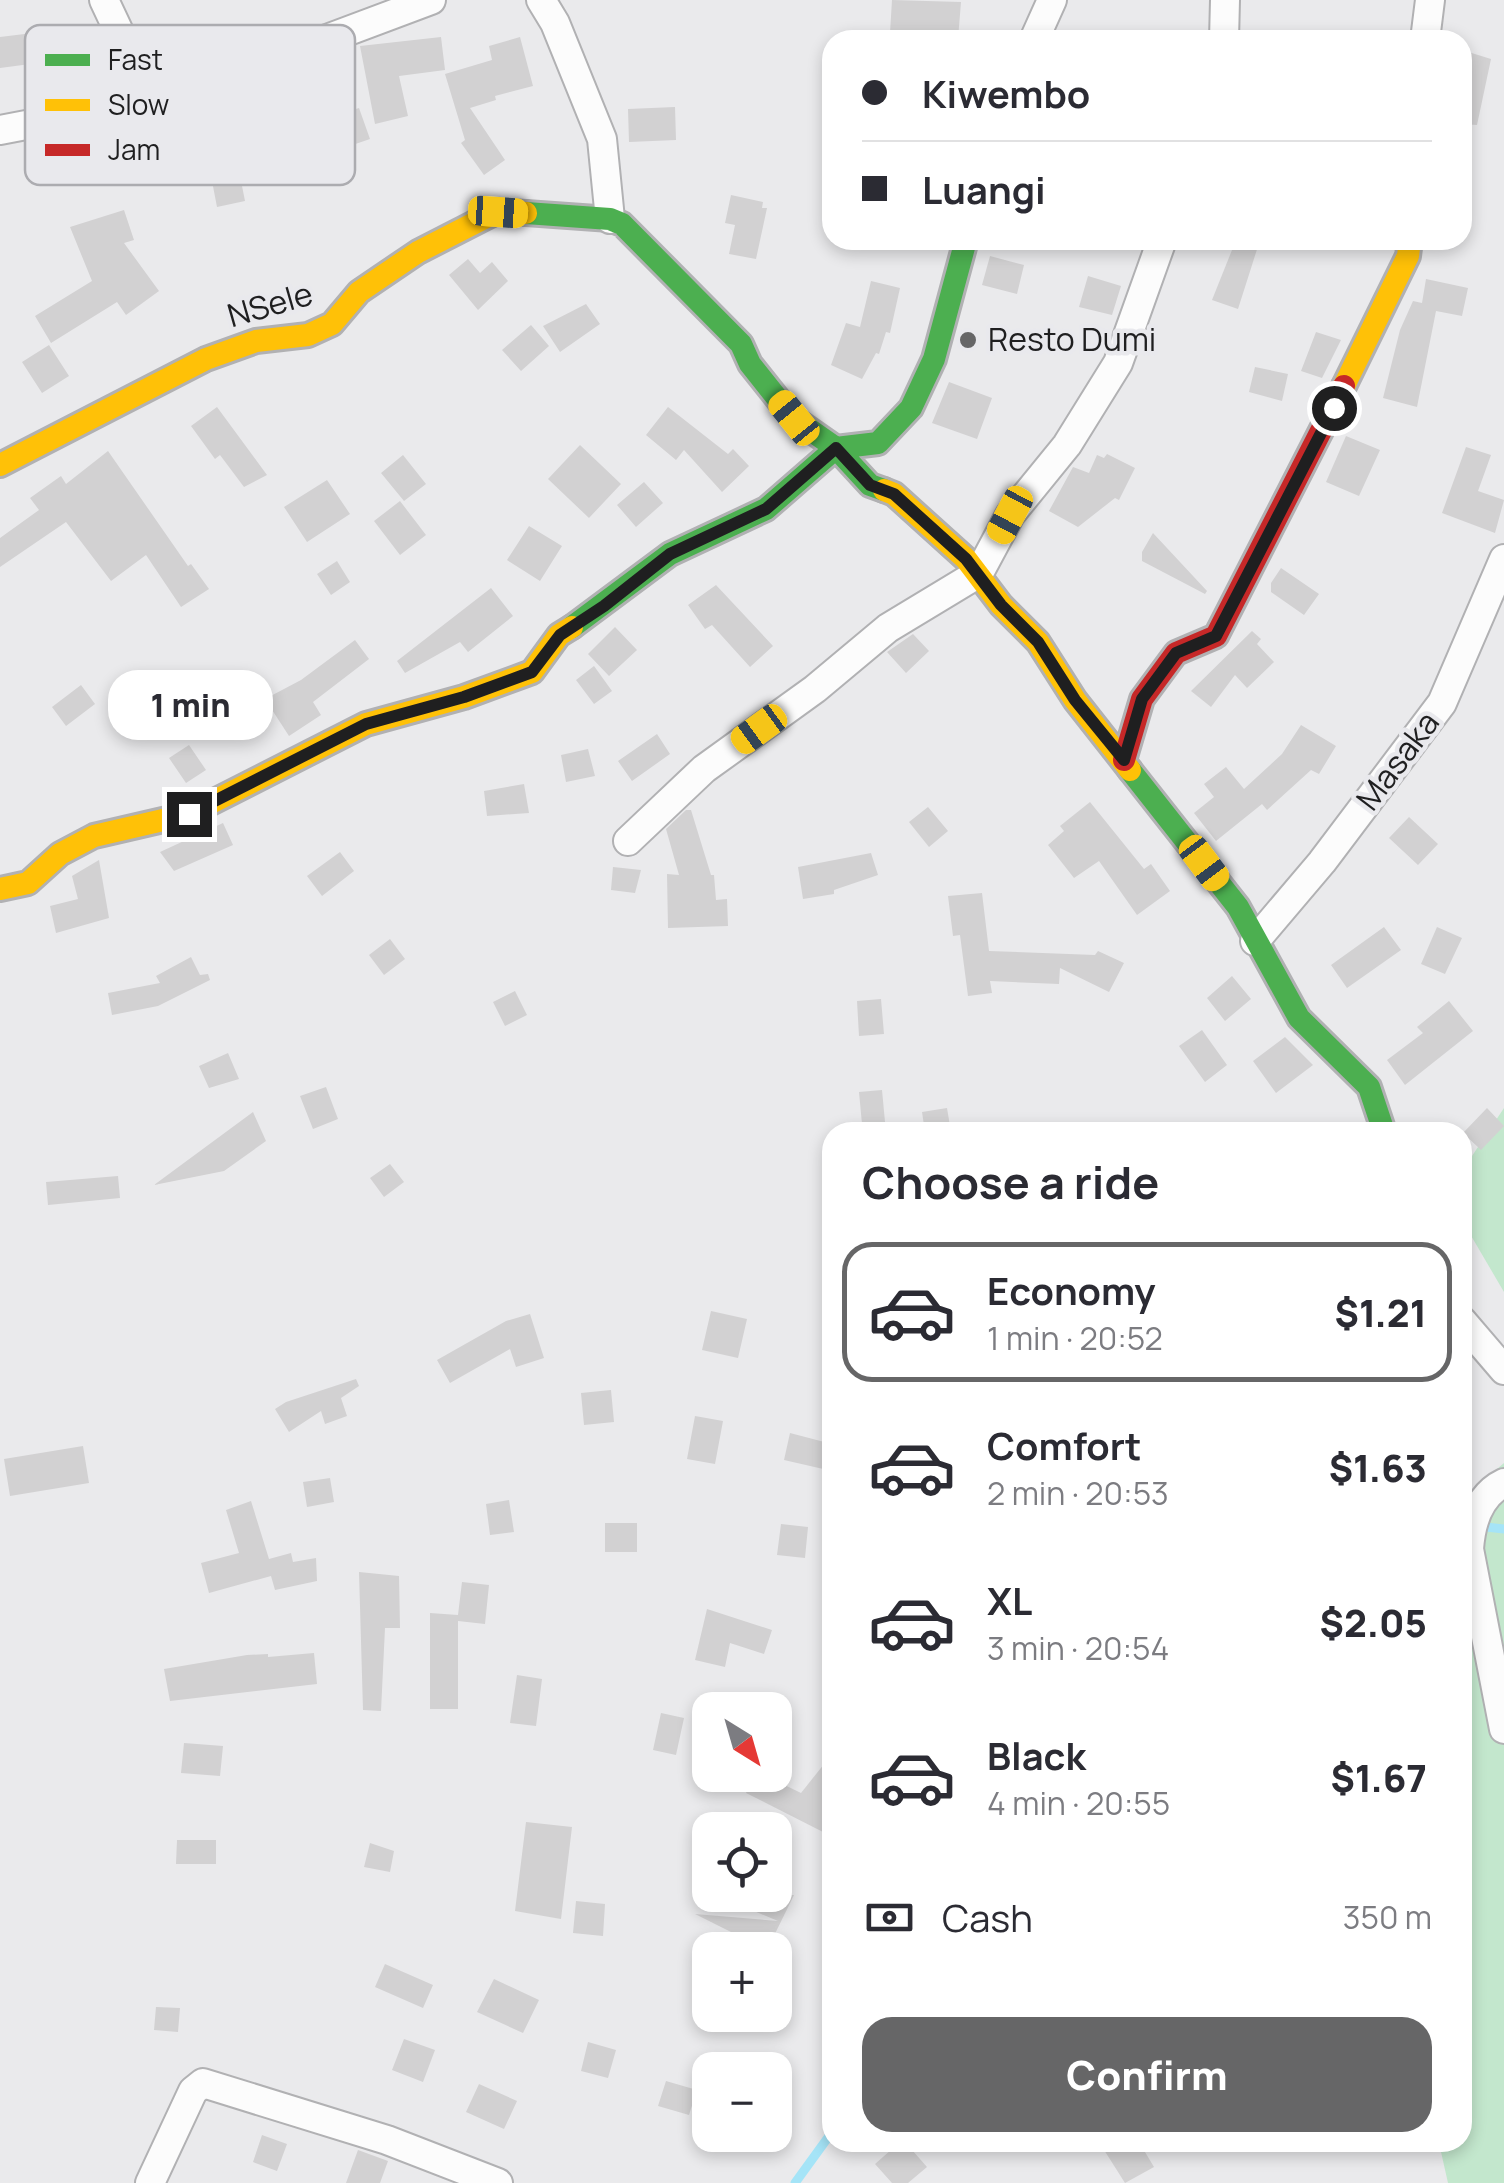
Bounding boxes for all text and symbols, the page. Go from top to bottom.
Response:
legend [25,25,355,185]
text: Fast [108,40,163,78]
text: Kiwembo [922,67,1090,119]
text: Slow [108,85,169,123]
text: Jam [108,130,160,168]
text: Luangi [922,163,1046,215]
car [467,195,529,229]
street label: NSele [222,271,317,337]
place label: Resto Dumi [988,317,1156,361]
marker: Resto Dumi [957,329,979,351]
car [763,385,825,451]
route start [1312,386,1357,431]
car [983,481,1037,549]
callout: 1 min [106,669,272,739]
text: 1 min [150,683,231,727]
car [726,699,792,759]
street label: Masaka [1346,702,1449,819]
route end [167,792,212,837]
car [1174,830,1234,896]
text: Choose a ride [862,1151,1159,1213]
text: Economy [987,1264,1156,1316]
icon: car [867,1267,957,1357]
text: $1.21 [1335,1286,1427,1338]
text: 1 min · 20:52 [987,1316,1163,1360]
text: Comfort [987,1419,1141,1471]
icon: car [867,1422,957,1512]
text: $1.63 [1329,1441,1427,1493]
text: 2 min · 20:53 [987,1471,1169,1515]
text: XL [987,1574,1032,1626]
icon: car [867,1577,957,1667]
text: $2.05 [1320,1596,1427,1648]
text: 3 min · 20:54 [987,1626,1169,1670]
north arrow [692,1692,792,1792]
map controls [692,1692,792,2152]
text: Black [987,1729,1086,1781]
icon: car [867,1732,957,1822]
text: $1.67 [1330,1751,1427,1803]
text: 4 min · 20:55 [987,1781,1170,1825]
button: locate [692,1812,792,1912]
icon: cash [862,1890,917,1945]
text: Cash [942,1891,1033,1943]
text: 350 m [1343,1895,1432,1939]
button: + [692,1932,792,2032]
button: Confirm [862,2017,1432,2132]
button: − [692,2052,792,2152]

